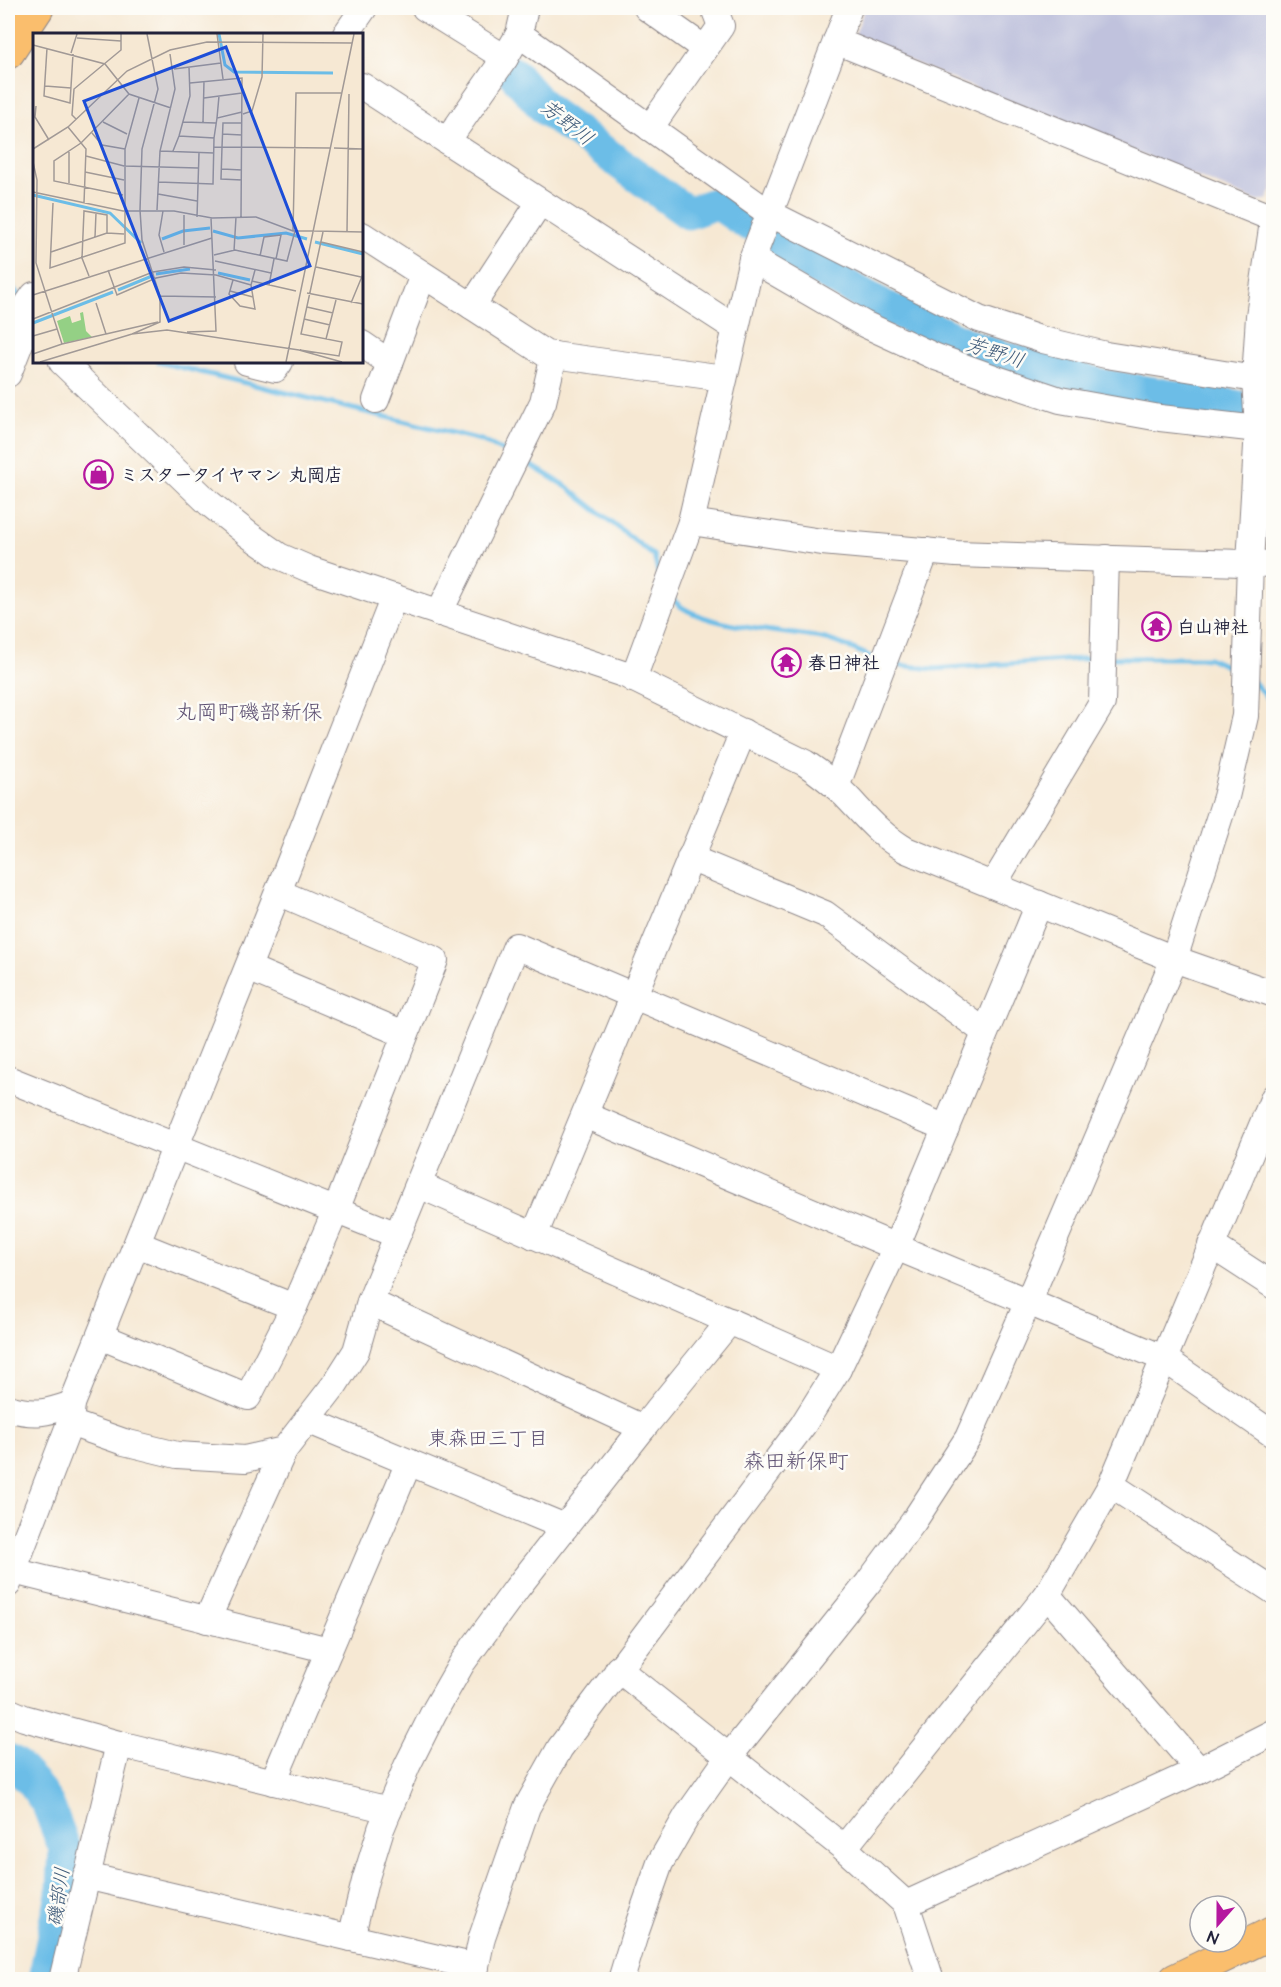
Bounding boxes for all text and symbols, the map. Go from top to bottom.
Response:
inset map [33,33,363,363]
water label: 芳野川 [535,93,599,153]
water label: 芳野川 [962,330,1028,376]
shop icon: ミスタータイヤマン 丸岡店 [83,459,115,491]
place label: ミスタータイヤマン 丸岡店 [120,463,343,488]
temple icon: 白山神社 [1140,611,1172,643]
place label: 白山神社 [1177,615,1249,640]
temple icon: 春日神社 [771,647,803,679]
place label: 春日神社 [808,651,880,676]
district label: 丸岡町磯部新保 [176,698,323,727]
district label: 東森田三丁目 [428,1425,548,1453]
district label: 森田新保町 [744,1447,849,1476]
water label: 磯部川 [41,1865,77,1929]
north arrow [1188,1894,1248,1954]
text: N [1204,1925,1222,1949]

